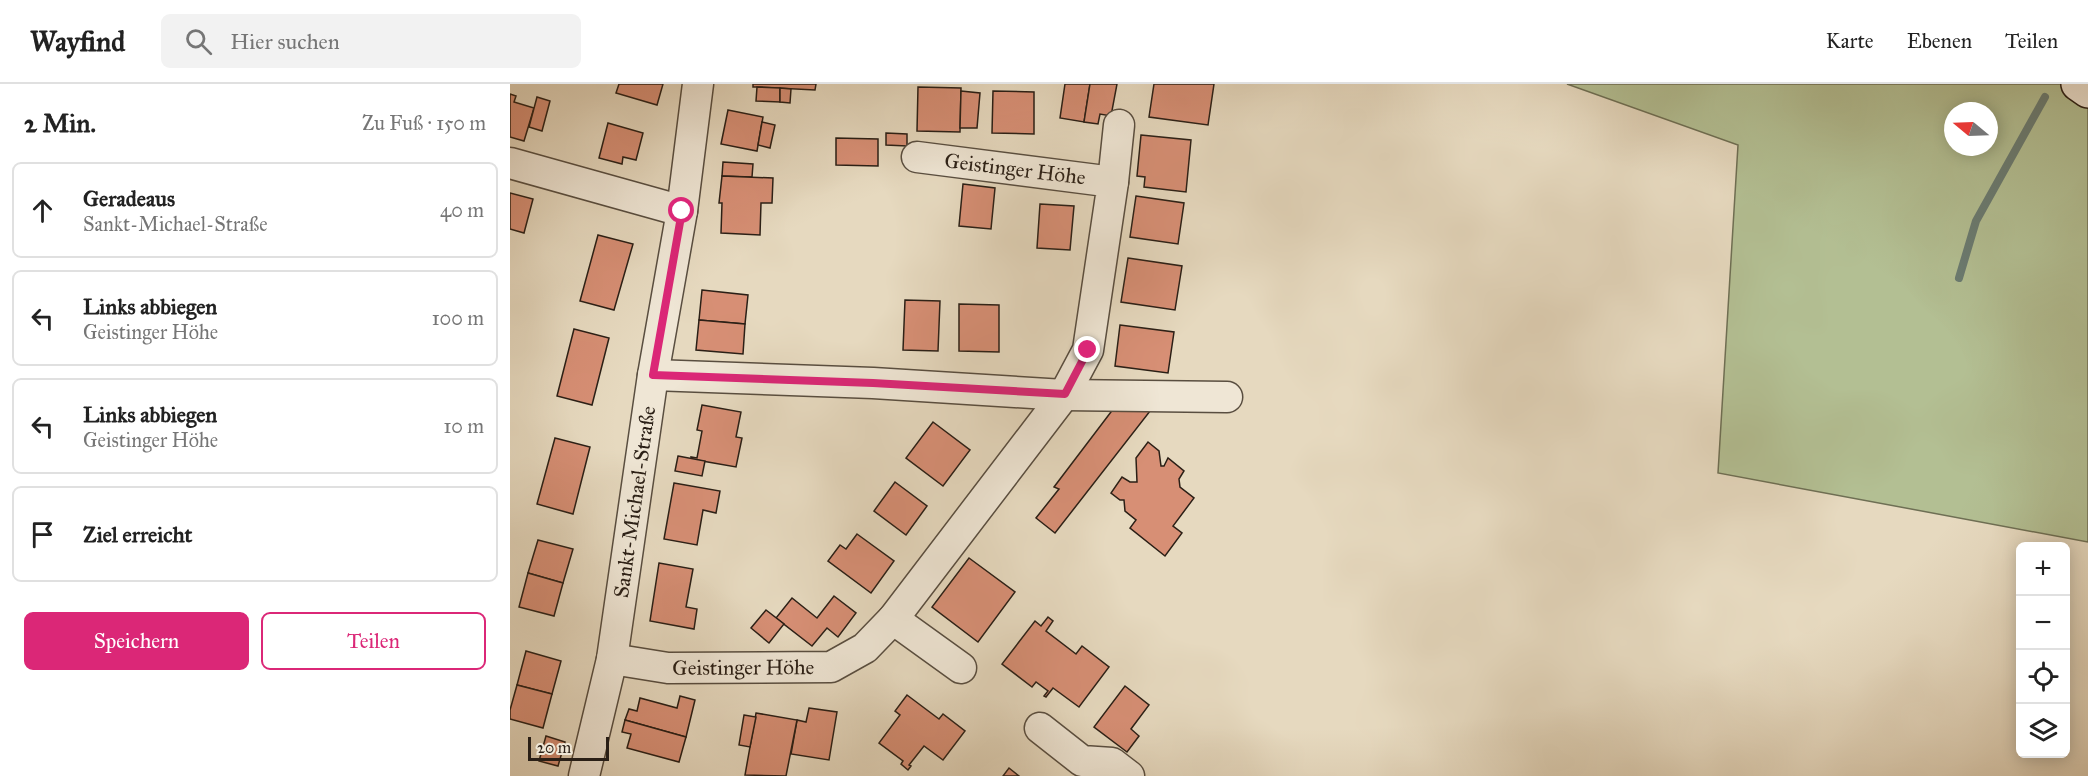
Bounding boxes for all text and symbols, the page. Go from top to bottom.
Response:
search box [161,14,581,68]
text: Wayfind [30,24,125,59]
icon: search [182,25,215,58]
text: Hier suchen [230,28,340,55]
text: Karte [1826,28,1874,54]
text: Ebenen [1907,28,1972,54]
text: Teilen [2005,28,2058,54]
north arrow [1944,102,1998,156]
text: 2 Min. [24,107,96,139]
text: Zu Fuß · 150 m [362,111,486,135]
street label: Geistinger Höhe [943,147,1087,191]
text: Geradeaus [83,185,175,212]
icon: ahead [26,194,59,227]
route start [668,197,694,223]
text: 40 m [440,198,484,222]
text: Sankt-Michael-Straße [83,212,268,236]
text: Links abbiegen [83,293,217,320]
icon: left [26,302,59,335]
text: 100 m [432,306,484,330]
text: Geistinger Höhe [83,320,218,344]
route end [1074,336,1100,362]
text: Links abbiegen [83,401,217,428]
street label: Sankt-Michael-Straße [608,404,661,600]
icon: left [26,410,59,443]
text: 10 m [443,414,484,438]
text: Geistinger Höhe [83,428,218,452]
icon: arrive [26,518,59,551]
text: Ziel erreicht [83,521,192,548]
map controls [2016,542,2070,758]
button: + [2016,542,2070,596]
button: − [2016,596,2070,650]
button: Speichern [24,612,249,670]
button: Teilen [261,612,486,670]
button: locate [2016,650,2070,704]
street label: Geistinger Höhe [672,654,815,681]
button: layers [2016,704,2070,758]
scale bar [528,734,609,762]
text: 20 m [537,738,571,757]

